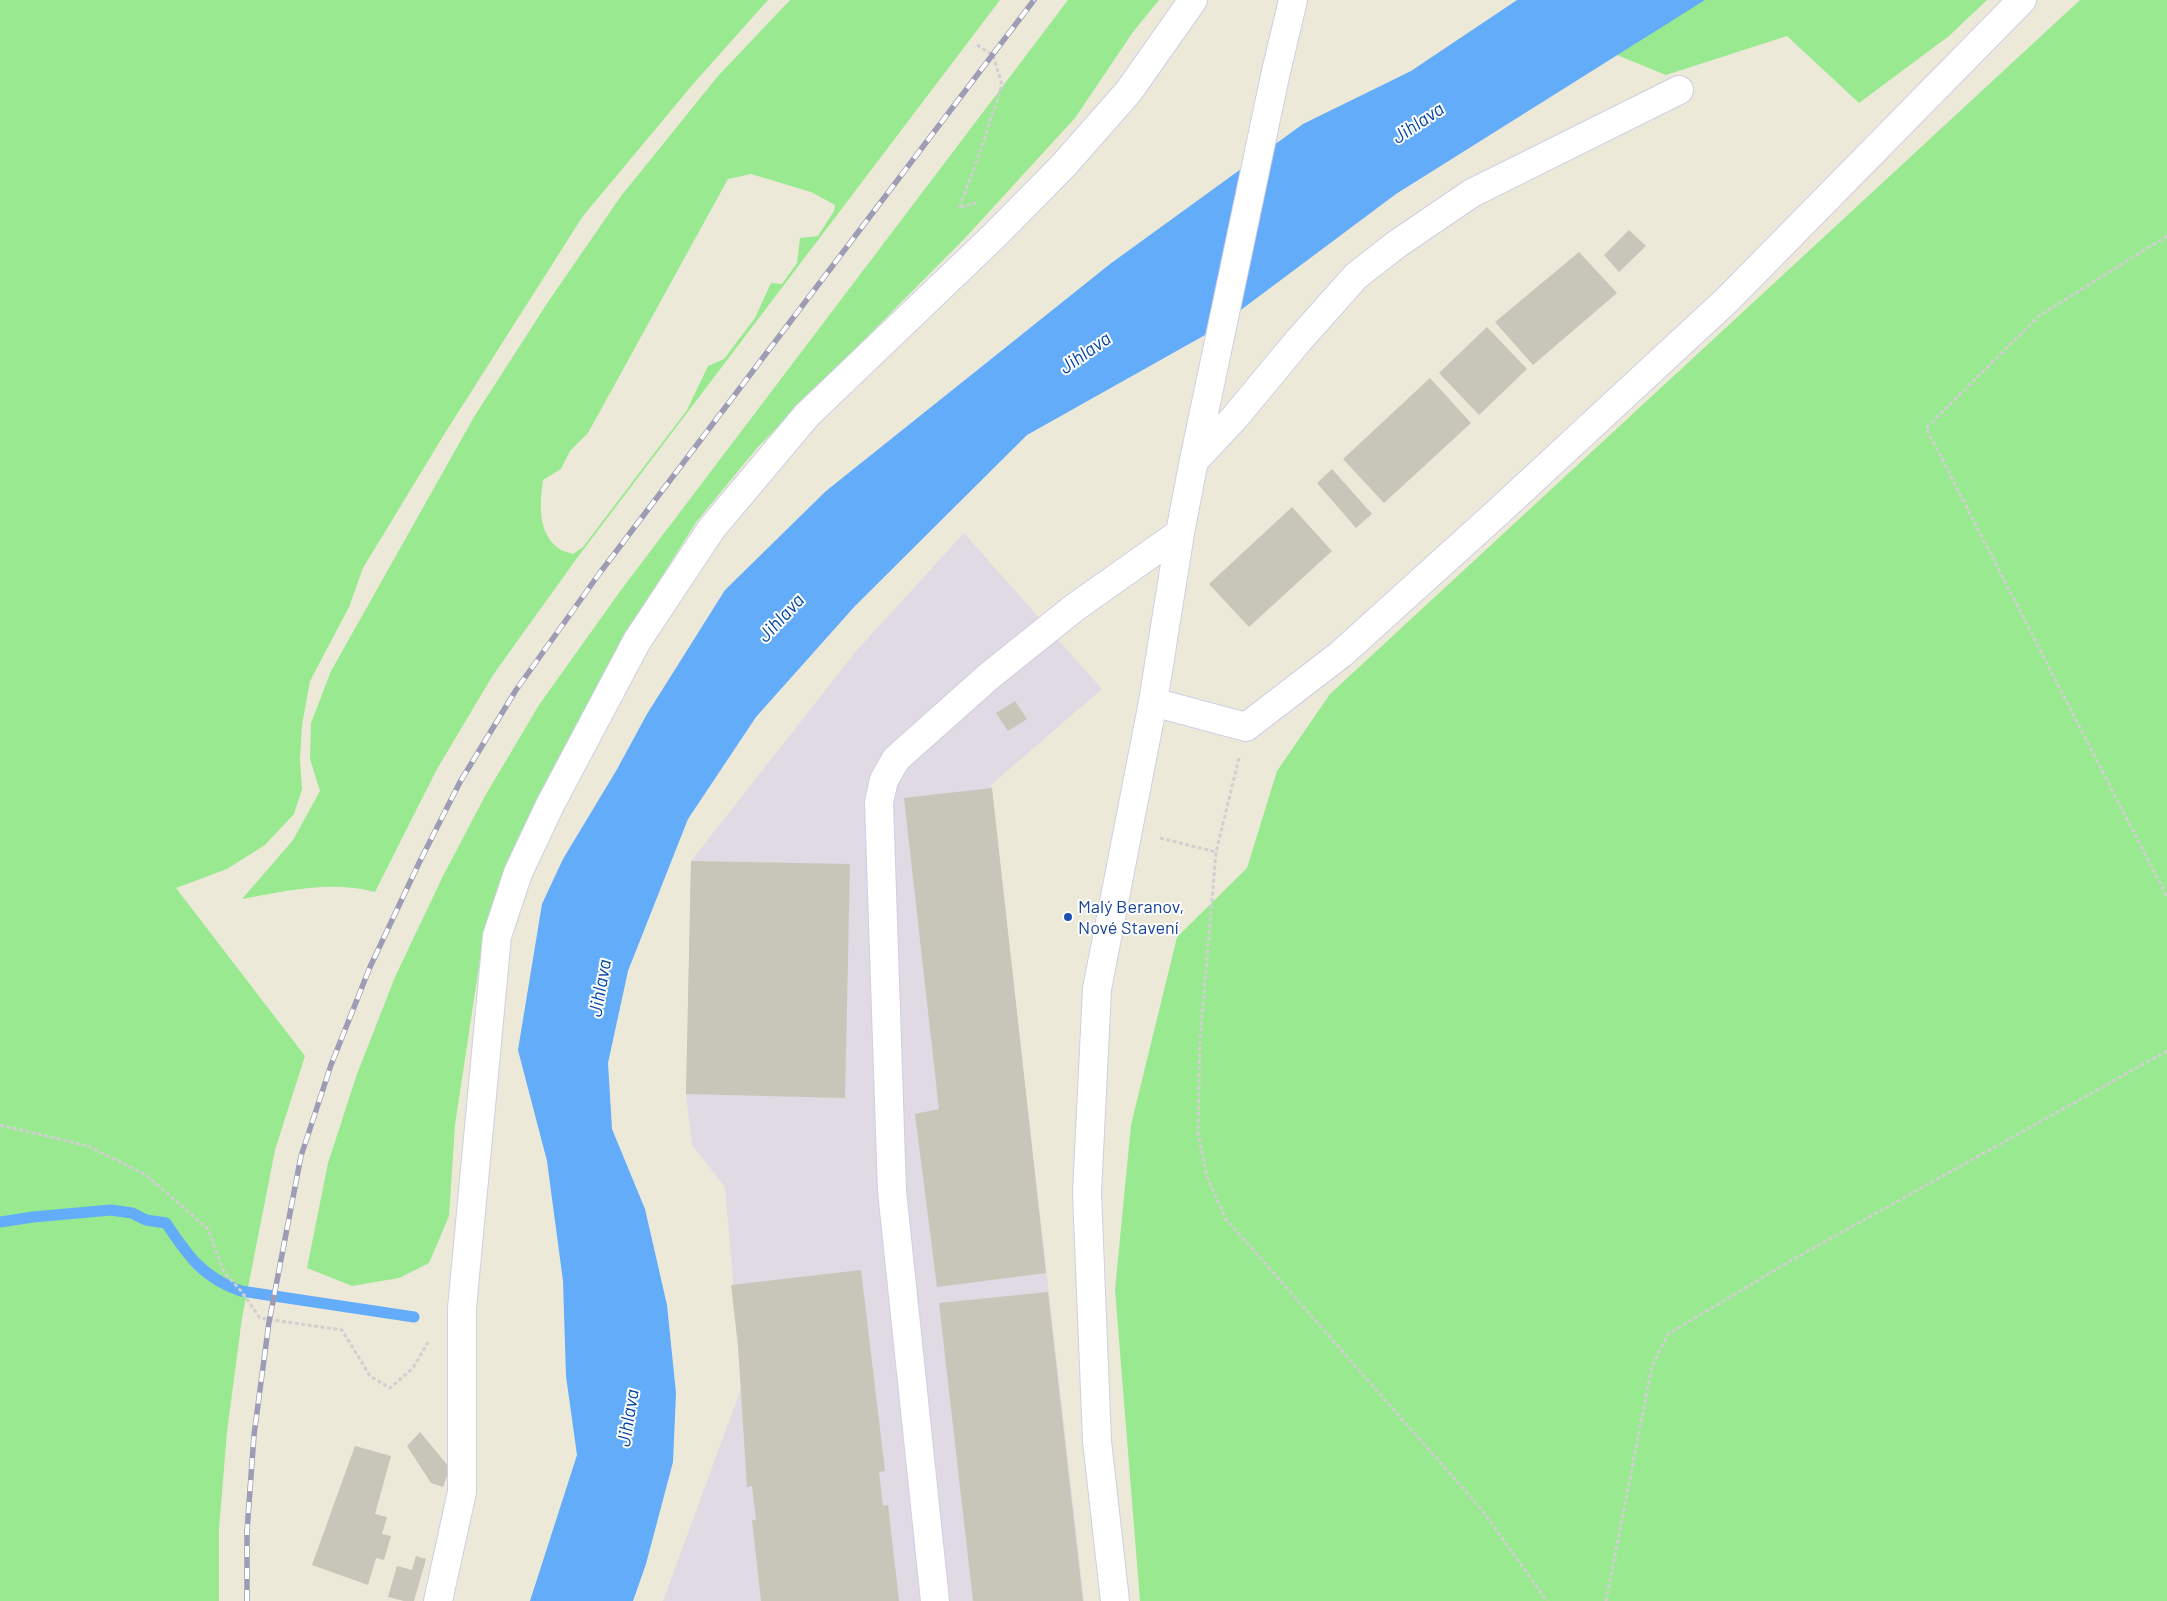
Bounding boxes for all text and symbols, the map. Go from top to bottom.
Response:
water label: Jihlava [1388,97,1448,149]
water label: Jihlava [1055,327,1115,379]
water label: Jihlava [753,589,809,647]
place label: Malý Beranov, Nové Stavení [1078,896,1184,939]
marker: Malý Beranov, Nové Stavení [1062,911,1074,923]
water label: Jihlava [584,957,616,1019]
water label: Jihlava [612,1388,644,1448]

